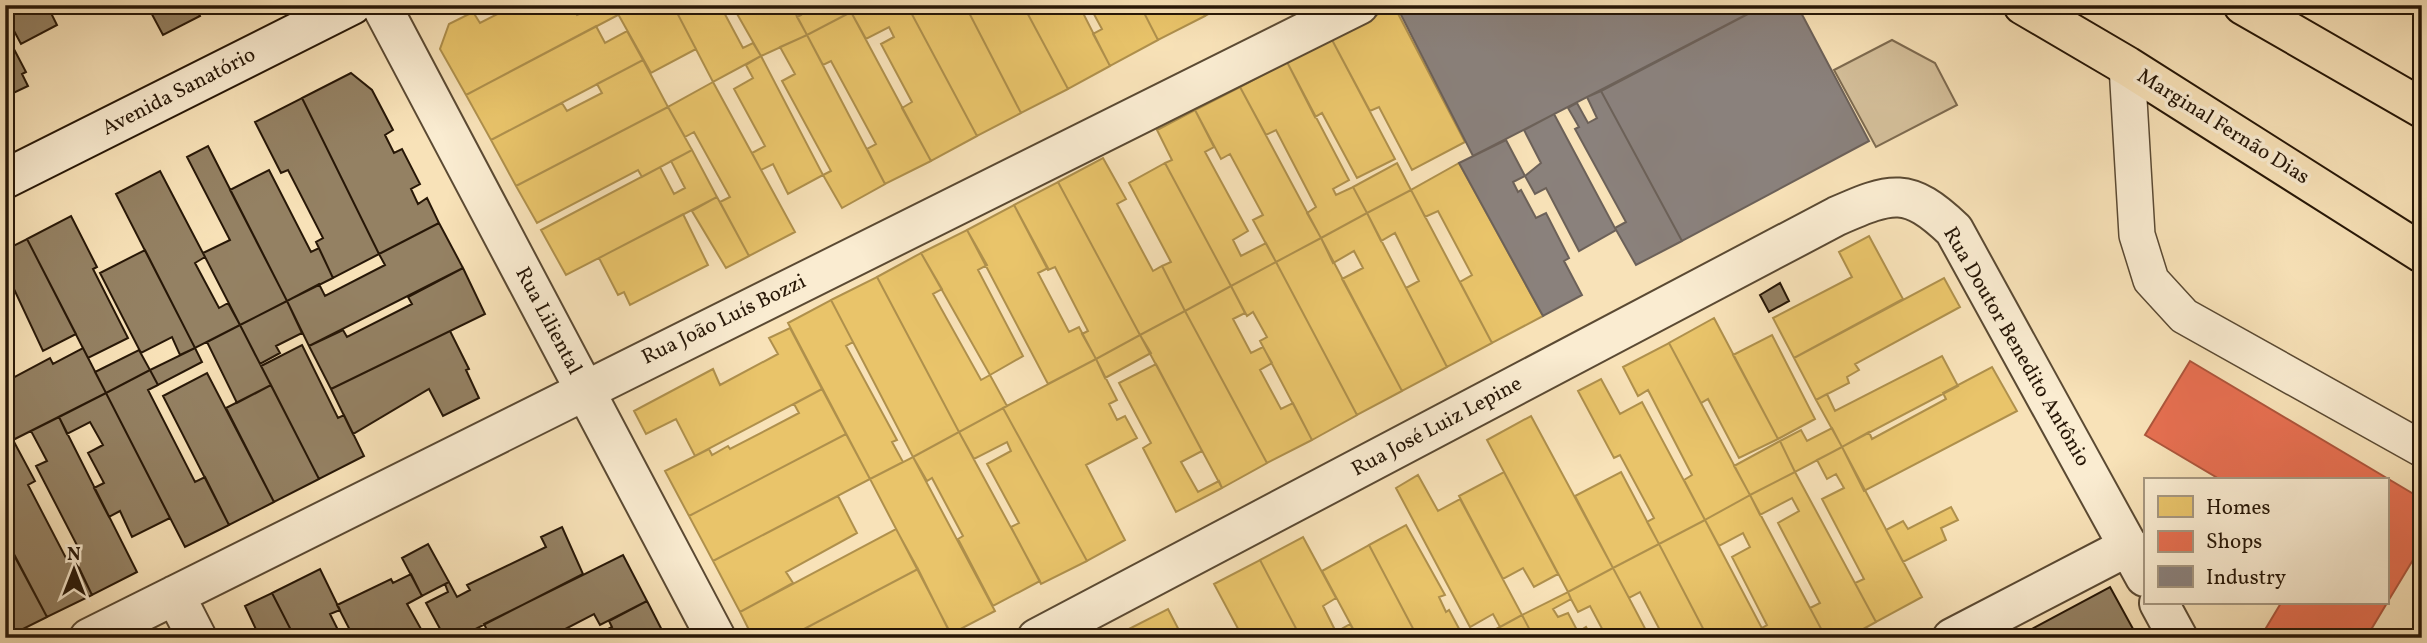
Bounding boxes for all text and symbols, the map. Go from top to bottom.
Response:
street label: Avenida Sanatório [97,41,261,143]
street label: Marginal Fernão Dias [2131,62,2315,192]
street label: Rua Doutor Benedito Antônio [1935,222,2097,472]
street label: Rua Liliental [507,262,589,380]
street label: Rua João Luís Bozzi [637,268,811,372]
street label: Rua José Luiz Lepine [1347,370,1527,484]
legend [2144,478,2388,604]
text: Homes [2206,494,2271,523]
text: Shops [2206,528,2262,557]
north arrow [38,534,108,604]
text: N [67,542,81,568]
text: Industry [2206,564,2287,593]

